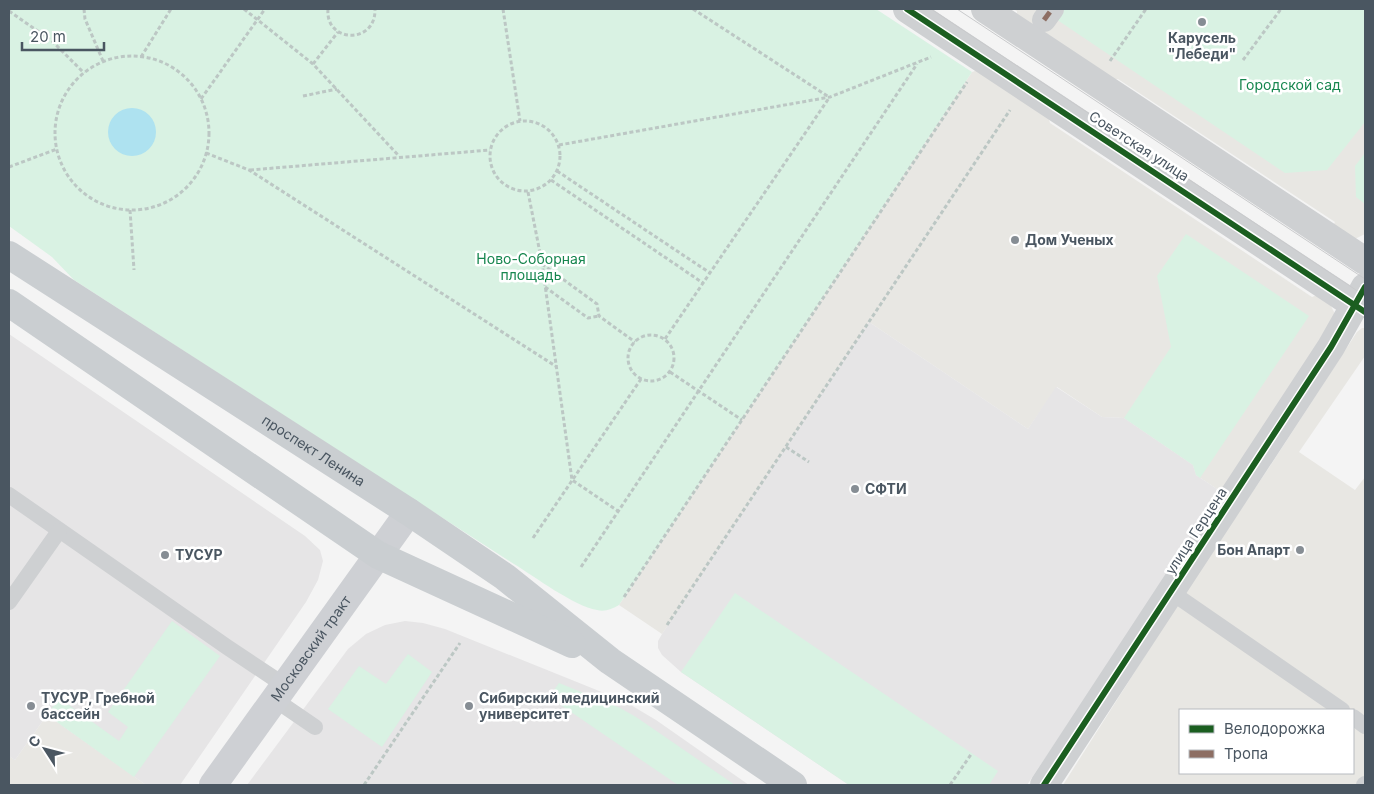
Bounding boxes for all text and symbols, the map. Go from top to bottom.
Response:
marker: Карусель "Лебеди" [1196,16,1208,28]
scale bar [22,20,105,52]
text: 20 m [30,27,66,46]
place label: Карусель "Лебеди" [1168,29,1236,62]
park label: Городской сад [1239,76,1341,93]
street label: Советская улица [1086,107,1193,184]
place label: Дом Ученых [1025,231,1114,248]
marker: Дом Ученых [1009,234,1021,246]
park label: Ново-Соборная площадь [476,250,586,283]
street label: проспект Ленина [259,411,369,490]
place label: СФТИ [865,480,907,497]
marker: СФТИ [849,483,861,495]
street label: улица Герцена [1161,484,1230,577]
place label: Бон Апарт [1217,541,1290,558]
marker: Бон Апарт [1294,544,1306,556]
place label: ТУСУР [175,546,223,563]
marker: ТУСУР [159,549,171,561]
street label: Московский тракт [267,592,355,704]
place label: ТУСУР, Гребной бассейн [41,689,155,722]
place label: Сибирский медицинский университет [479,689,660,722]
marker: ТУСУР, Гребной бассейн [25,700,37,712]
marker: Сибирский медицинский университет [463,700,475,712]
legend [1179,709,1354,774]
text: Велодорожка [1224,719,1325,738]
north arrow [20,724,70,774]
text: С [24,732,44,750]
text: Тропа [1224,744,1268,763]

